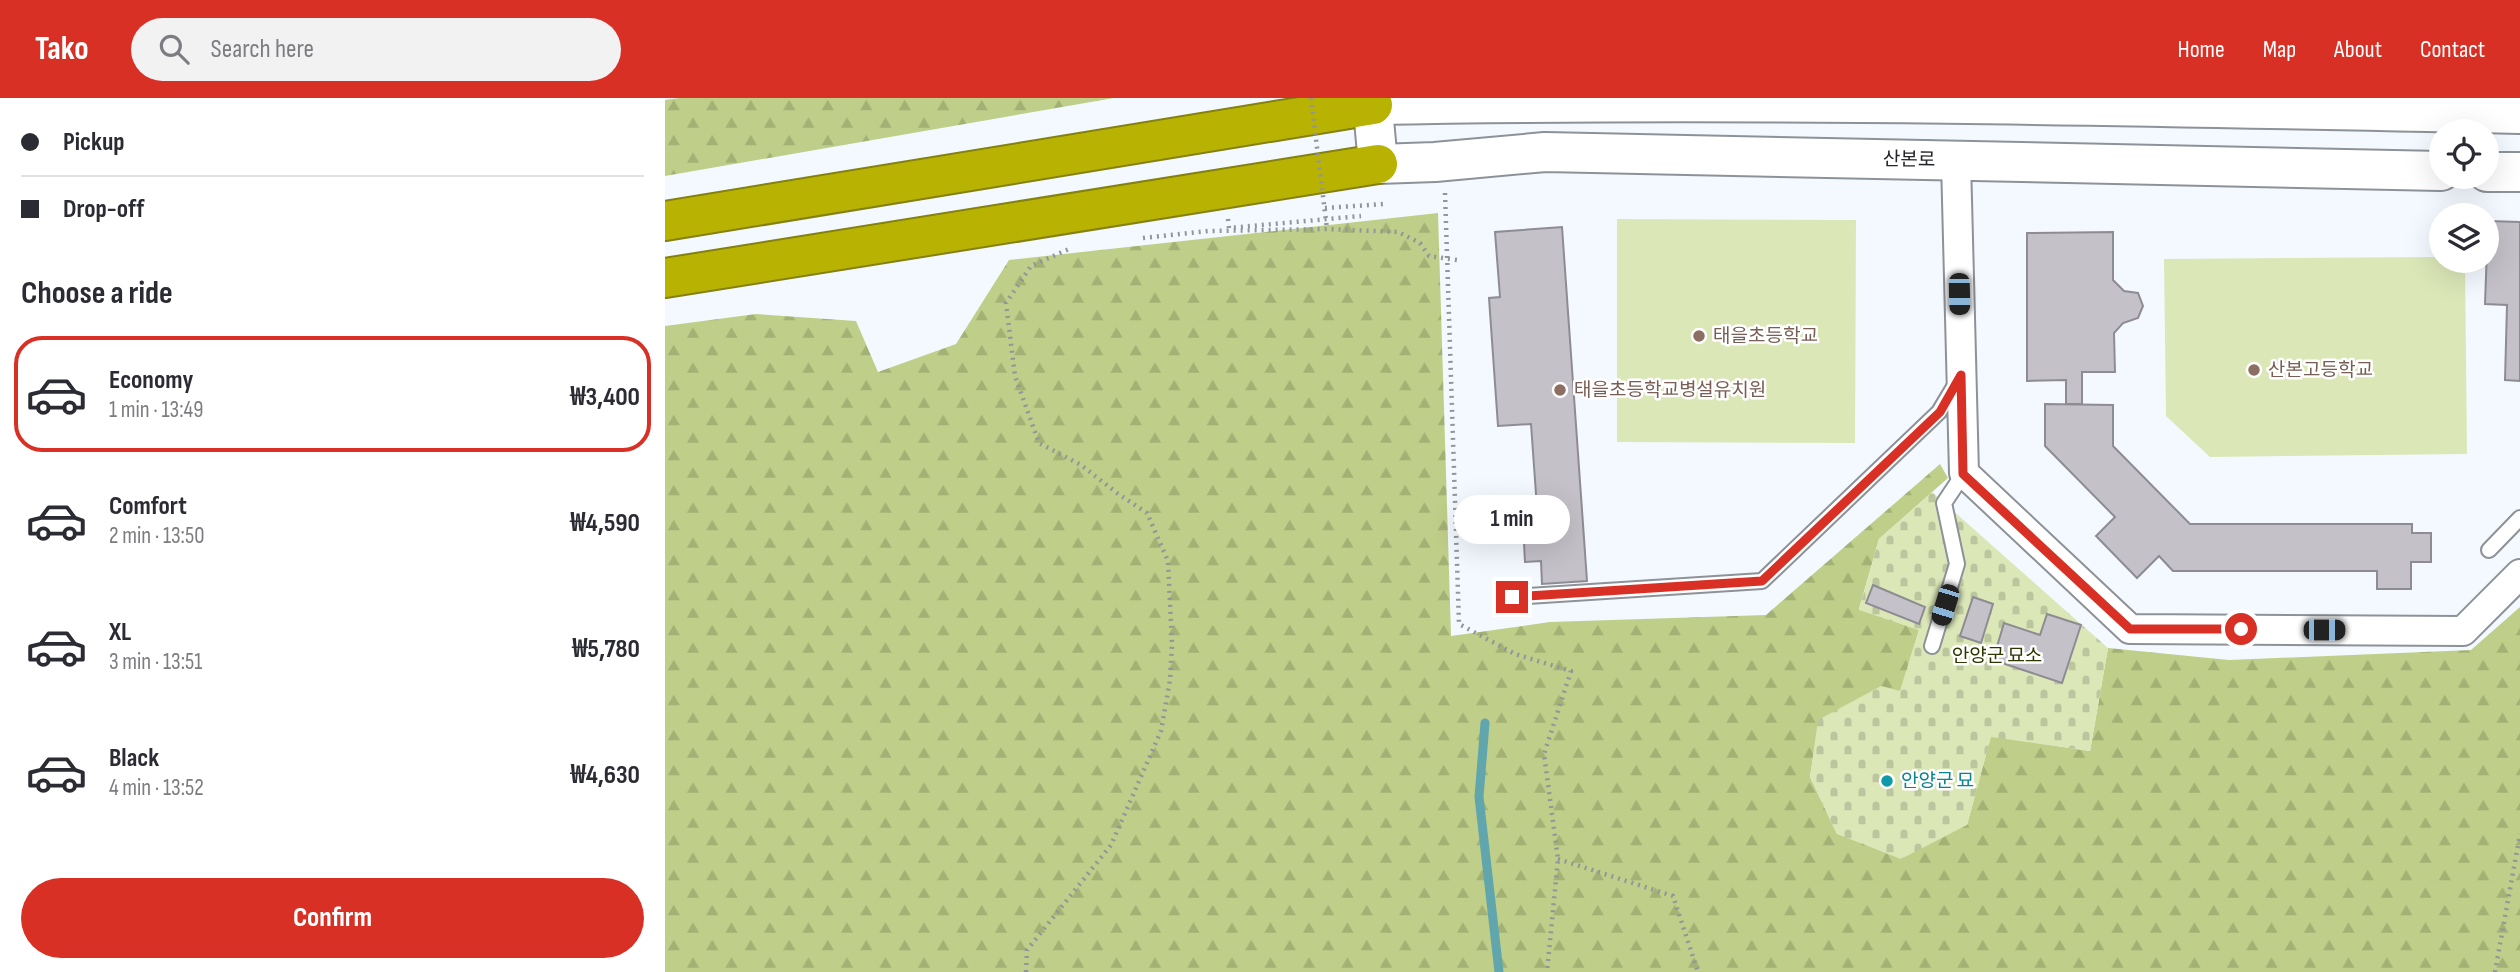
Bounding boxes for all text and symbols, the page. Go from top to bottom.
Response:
search box [131,18,621,81]
text: Tako [35,29,89,69]
icon: search [155,30,193,68]
text: Search here [211,34,314,65]
text: Home [2177,35,2225,64]
text: Map [2263,35,2296,64]
text: About [2334,35,2382,64]
text: Contact [2420,35,2485,64]
map controls [2429,119,2499,273]
button: locate [2429,119,2499,189]
text: Pickup [63,127,125,158]
street label: 산본로 [1883,148,1935,172]
text: Drop-off [63,194,144,225]
button: layers [2429,203,2499,273]
car [1949,273,1970,315]
text: Choose a ride [21,274,173,313]
place label: 태을초등학교 [1713,325,1818,348]
marker: 태을초등학교 [1691,328,1707,344]
place label: 산본고등학교 [2268,359,2373,382]
marker: 산본고등학교 [2246,362,2262,378]
icon: car [25,363,88,426]
text: Economy [109,365,193,396]
place label: 태을초등학교병설유치원 [1574,379,1766,402]
text: ₩3,400 [570,382,640,413]
marker: 태을초등학교병설유치원 [1552,382,1568,398]
text: 1 min · 13:49 [109,396,203,424]
icon: car [25,489,88,552]
text: Comfort [109,491,187,522]
callout: 1 min [1454,496,1570,545]
text: 1 min [1491,505,1533,533]
text: ₩4,590 [570,508,640,539]
text: 2 min · 13:50 [109,522,204,550]
route end [1496,581,1528,613]
car [1929,582,1962,628]
route start [2225,613,2257,645]
icon: car [25,615,88,678]
text: XL [109,617,131,648]
car [2304,620,2346,641]
text: ₩5,780 [572,634,640,665]
park label: 안양군 묘소 [1952,645,2042,668]
text: 3 min · 13:51 [109,648,202,676]
icon: car [25,741,88,804]
text: Black [109,743,159,774]
text: ₩4,630 [570,760,640,791]
place label: 안양군 묘 [1901,770,1974,793]
marker: 안양군 묘 [1879,773,1895,789]
text: 4 min · 13:52 [109,774,204,802]
button: Confirm [21,878,644,958]

